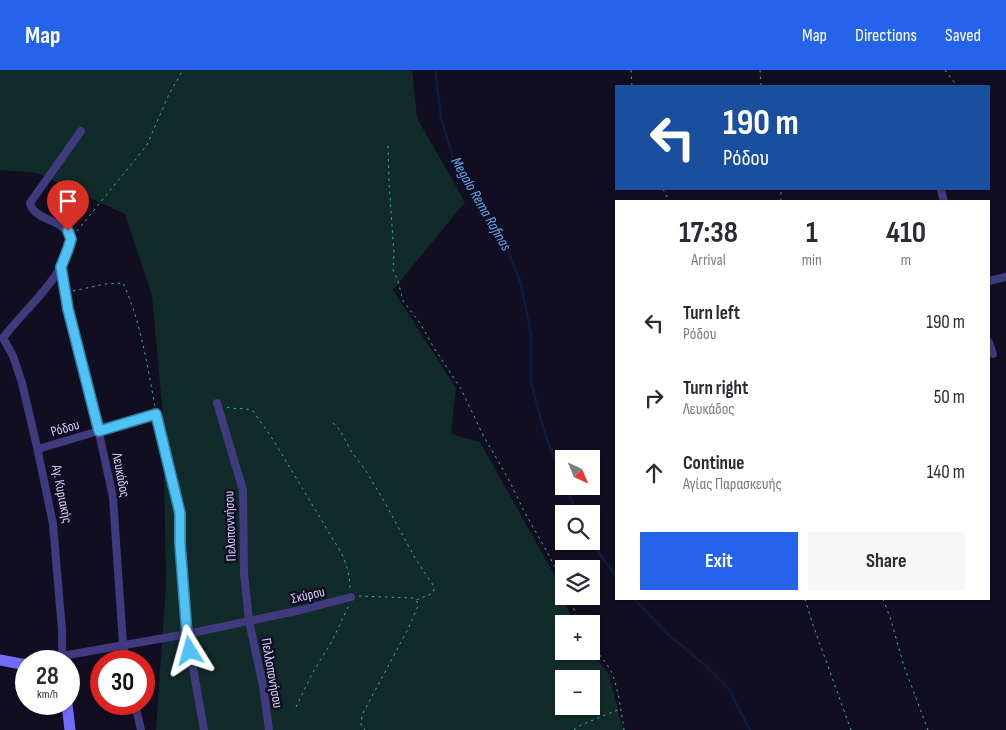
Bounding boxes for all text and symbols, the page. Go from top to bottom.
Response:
text: Map [25,21,60,50]
text: Map [802,25,827,46]
text: Directions [855,25,917,46]
text: Saved [945,25,981,46]
text: 190 m [723,102,799,145]
icon: left [640,105,705,170]
text: Ρόδου [723,145,769,172]
water label: Megalo Rema Rafinas [447,154,516,255]
pin [47,180,89,231]
icon: arrive [54,187,82,215]
text: 17:38 [679,215,738,251]
text: 1 [806,215,818,251]
text: 410 [886,215,926,251]
text: Arrival [691,251,726,270]
text: min [802,251,822,270]
text: m [901,251,911,270]
text: Turn left [683,302,740,325]
icon: left [640,309,668,337]
text: 190 m [926,311,965,334]
text: Ρόδου [683,325,716,344]
text: Turn right [683,377,748,400]
icon: right [640,384,668,412]
text: 50 m [934,386,965,409]
text: Λευκάδος [683,400,735,419]
street label: Ρόδου [49,416,81,440]
street label: Λευκάδος [108,450,134,499]
north arrow [555,450,600,495]
map controls [555,450,600,715]
text: Continue [683,452,744,475]
icon: ahead [640,459,668,487]
text: 140 m [927,461,965,484]
street label: Αγ. Κυριακής [48,462,76,525]
text: Αγίας Παρασκευής [683,475,782,494]
street label: Πελοποννήσου [220,490,240,562]
button: search [555,505,600,550]
button: Exit [640,532,798,590]
button: Share [808,532,965,590]
button: layers [555,560,600,605]
street label: Σκύρου [289,583,327,607]
button: + [555,615,600,660]
position arrow [163,624,215,676]
street label: Πελλοπονήσου [257,637,287,709]
speed limit sign: 30 [90,650,155,715]
text: 28 [36,661,59,692]
button: − [555,670,600,715]
text: km/h [37,687,58,702]

